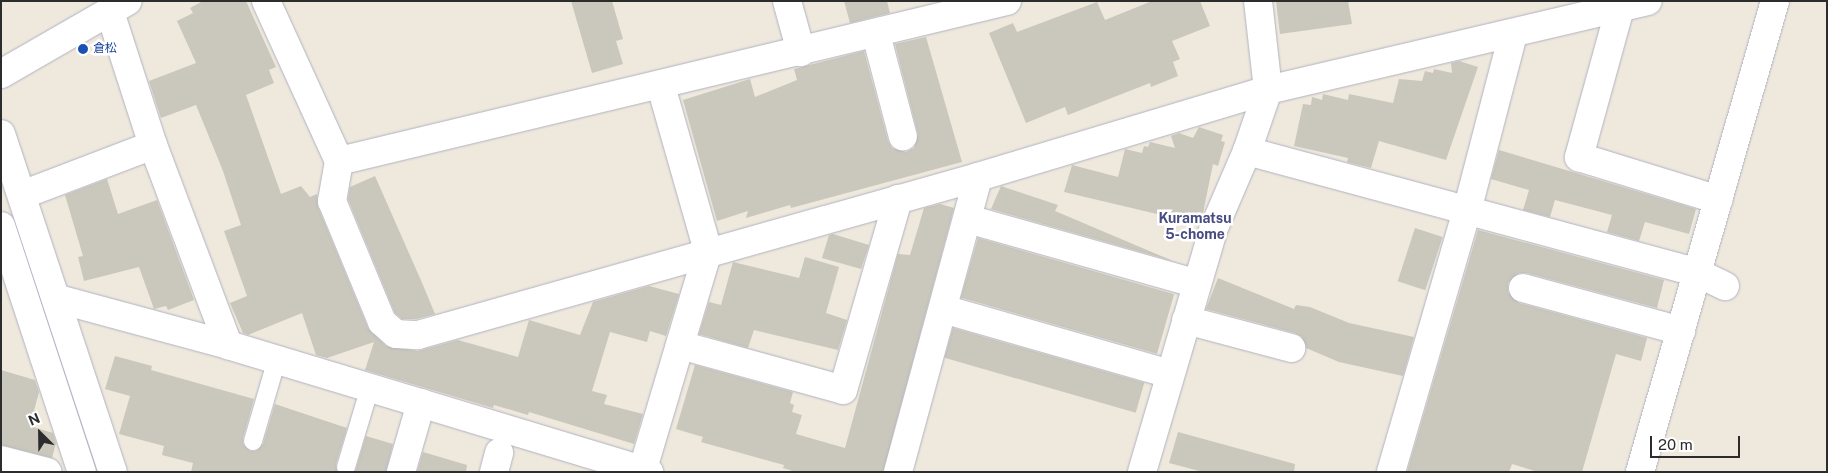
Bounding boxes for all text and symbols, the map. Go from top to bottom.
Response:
place label: 倉松 [93,42,117,56]
marker: 倉松 [77,43,89,55]
district label: Kuramatsu 5-chome [1158,210,1232,242]
north arrow [15,408,65,458]
text: N [26,410,42,429]
scale bar [1653,426,1743,458]
text: 20 m [1658,436,1693,453]

